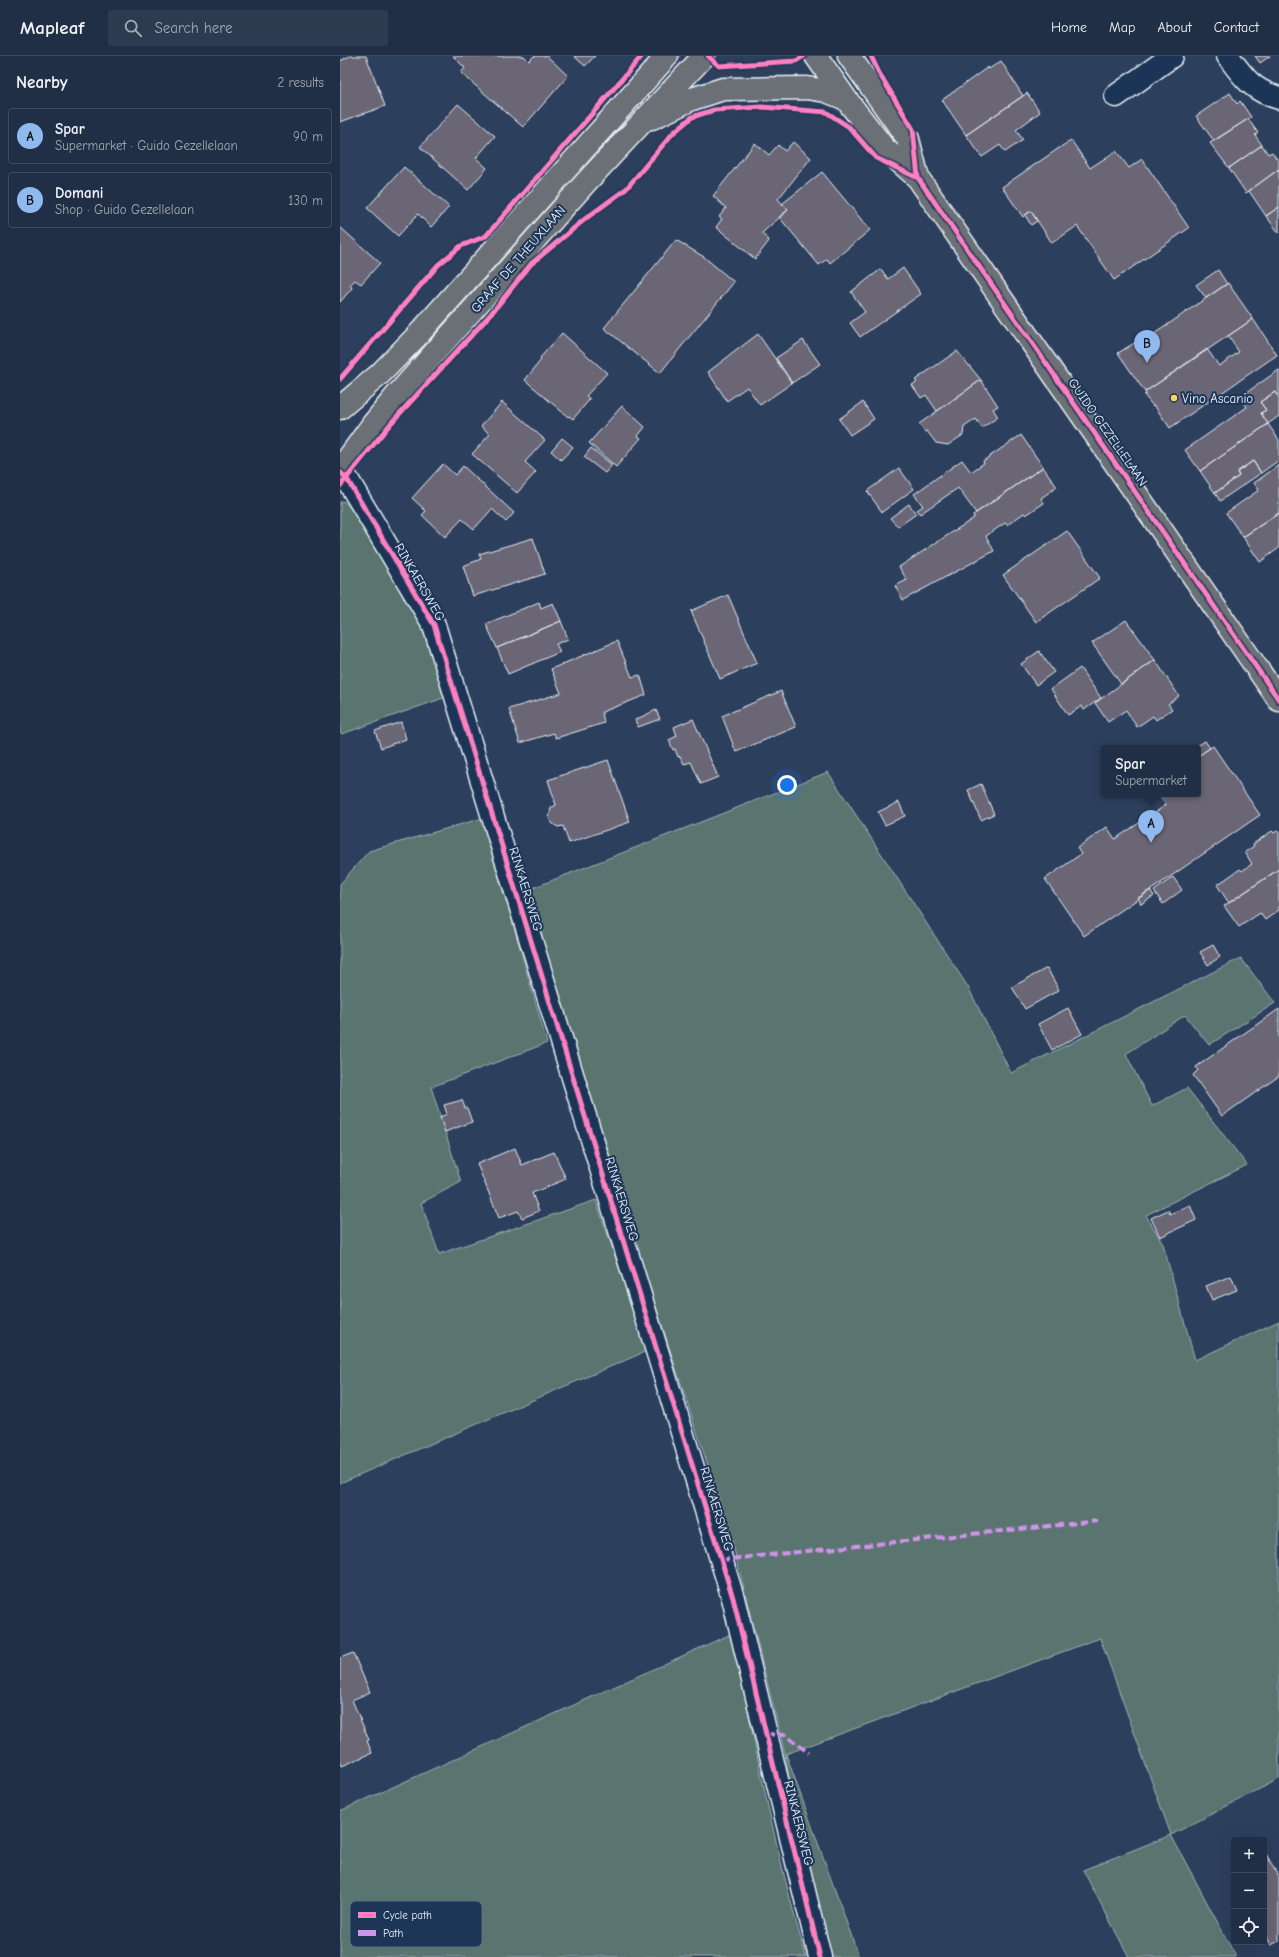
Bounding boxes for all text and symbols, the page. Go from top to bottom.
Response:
search box [108,10,388,46]
text: Mapleaf [20,17,84,39]
icon: search [122,17,144,39]
text: Search here [154,19,233,37]
text: Home [1051,19,1087,36]
text: Map [1109,19,1135,36]
text: About [1157,19,1192,36]
text: Contact [1214,19,1259,36]
text: Nearby [16,73,67,92]
text: 2 results [277,75,324,90]
text: Spar [55,120,85,138]
text: A [26,129,34,144]
text: 90 m [293,129,323,144]
text: Supermarket · Guido Gezellelaan [55,138,238,153]
text: Domani [55,184,103,202]
text: B [26,193,34,208]
text: 130 m [288,193,323,208]
text: Shop · Guido Gezellelaan [55,202,194,217]
street label: GRAAF DE THEUXLAAN [468,203,568,315]
pin: B [1134,330,1160,363]
street label: GUIDO GEZELLELAAN [1065,375,1151,489]
place label: Vino Ascanio [1182,391,1253,406]
marker: Vino Ascanio [1169,393,1179,403]
street label: RINKAERSWEG [392,540,448,624]
popup [1101,745,1201,797]
text: Spar [1115,755,1145,773]
text: Supermarket [1115,773,1187,788]
your location [777,775,797,795]
pin: A [1138,810,1164,843]
street label: RINKAERSWEG [506,845,546,933]
street label: RINKAERSWEG [602,1155,642,1243]
street label: RINKAERSWEG [697,1465,737,1553]
street label: RINKAERSWEG [781,1779,817,1867]
map controls [1231,1837,1267,1945]
button: + [1231,1837,1267,1873]
button: − [1231,1873,1267,1909]
legend [350,1901,482,1947]
text: Cycle path [383,1909,432,1922]
button: locate [1231,1909,1267,1945]
text: Path [383,1927,404,1940]

